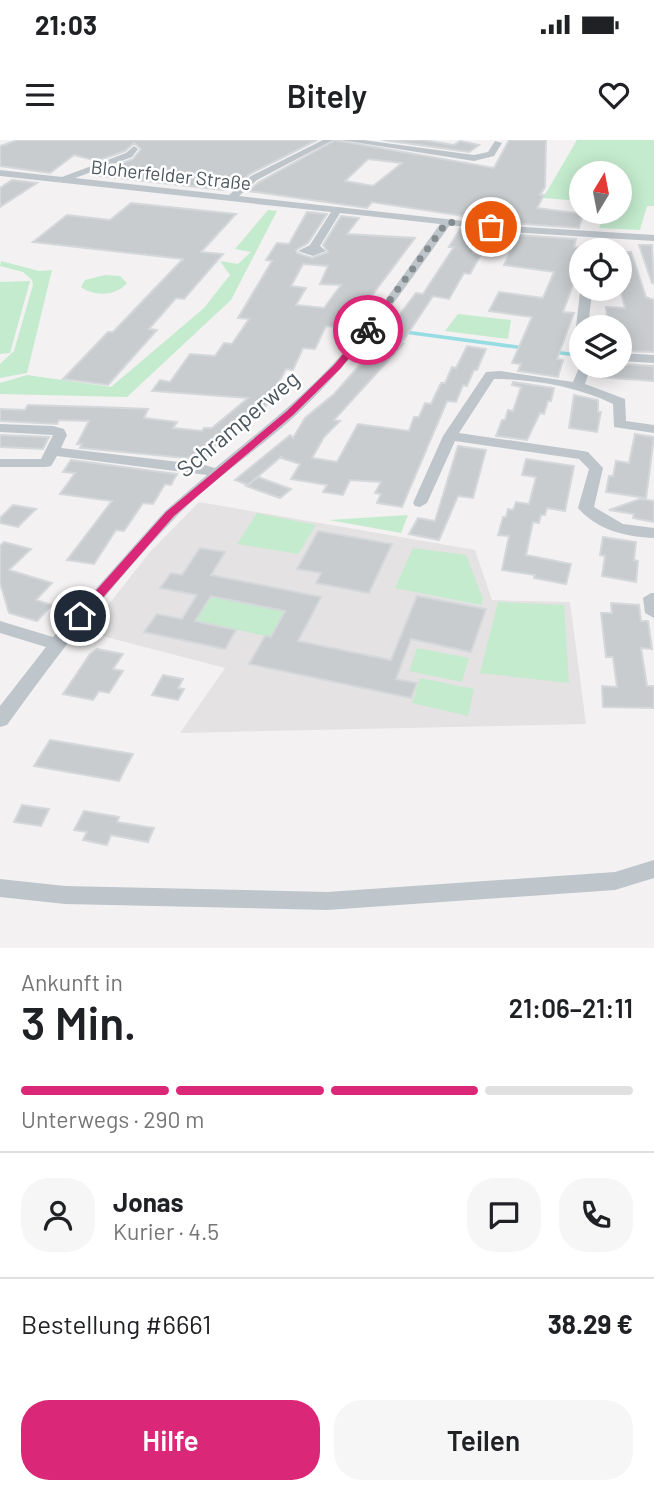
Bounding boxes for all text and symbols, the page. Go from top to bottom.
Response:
text: 21:03 [35,9,97,40]
icon: menu [21,76,59,114]
text: Bitely [287,76,367,114]
icon: heart [595,76,633,114]
street label: Bloherfelder Straße [90,155,252,194]
north arrow [569,161,632,224]
map controls [569,161,632,378]
pin [461,197,521,257]
icon: bag [472,208,510,246]
button: locate [569,238,632,301]
courier [333,295,403,365]
icon: bike [349,311,387,349]
button: layers [569,315,632,378]
street label: Schramperweg [170,364,304,483]
pin [50,586,110,646]
icon: home [61,597,99,635]
text: Ankunft in [21,968,123,996]
text: 21:06–21:11 [509,992,633,1023]
text: 3 Min. [21,994,136,1049]
text: Unterwegs · 290 m [21,1105,204,1133]
button: person [21,1178,95,1252]
button: chat [467,1178,541,1252]
button: phone [559,1178,633,1252]
text: Jonas [113,1186,184,1217]
text: Kurier · 4.5 [113,1217,219,1245]
text: Bestellung #6661 [21,1308,211,1339]
text: 38.29 € [548,1308,633,1339]
button: Hilfe [21,1400,320,1480]
button: Teilen [334,1400,633,1480]

